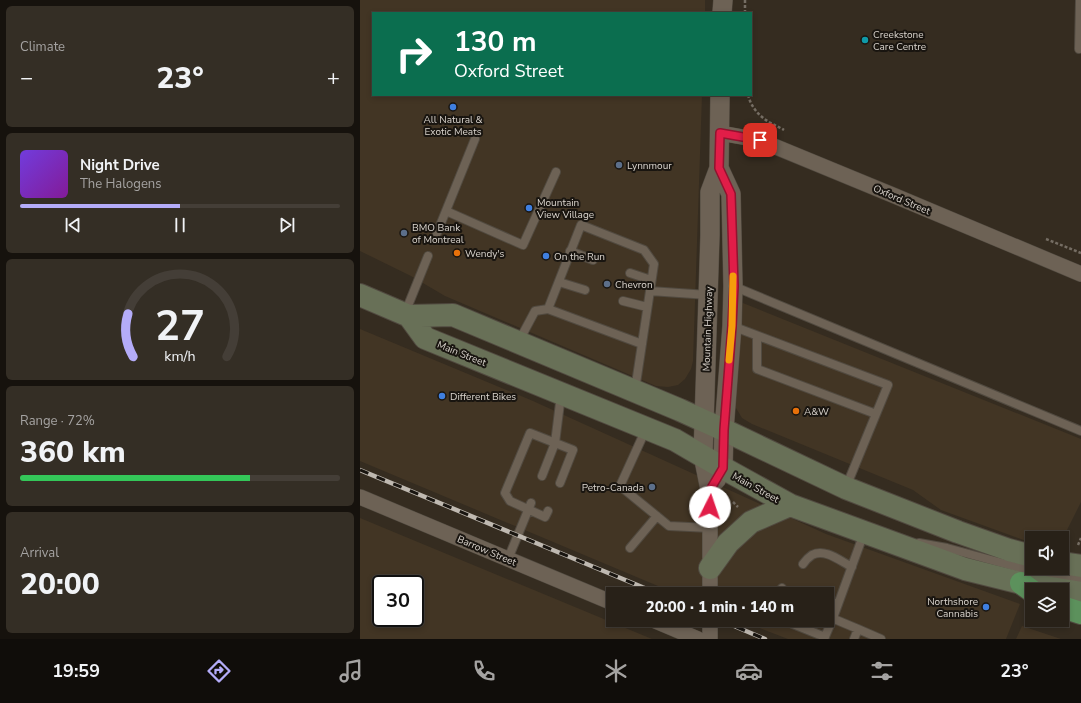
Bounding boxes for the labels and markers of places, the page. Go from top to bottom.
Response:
place label: Creekstone Care Centre [873,28,926,54]
marker: Creekstone Care Centre [860,35,870,45]
marker: All Natural & Exotic Meats [448,102,458,112]
place label: All Natural & Exotic Meats [424,113,483,139]
pin [743,123,777,157]
place label: Lynnmour [627,159,672,173]
marker: Lynnmour [614,160,624,170]
place label: Mountain View Village [536,196,594,222]
marker: Mountain View Village [524,203,534,213]
place label: BMO Bank of Montreal [412,221,464,247]
marker: BMO Bank of Montreal [399,228,409,238]
place label: Wendy's [465,247,505,261]
marker: Wendy's [452,248,462,258]
place label: On the Run [554,250,605,264]
marker: On the Run [541,251,551,261]
place label: Chevron [615,278,653,292]
marker: Chevron [602,279,612,289]
place label: Different Bikes [450,390,516,404]
marker: Different Bikes [437,391,447,401]
place label: A&W [804,405,829,419]
marker: A&W [791,406,801,416]
place label: Petro-Canada [582,481,644,495]
marker: Petro-Canada [647,482,657,492]
place label: Northshore Cannabis [927,595,978,621]
marker: Northshore Cannabis [981,602,991,612]

